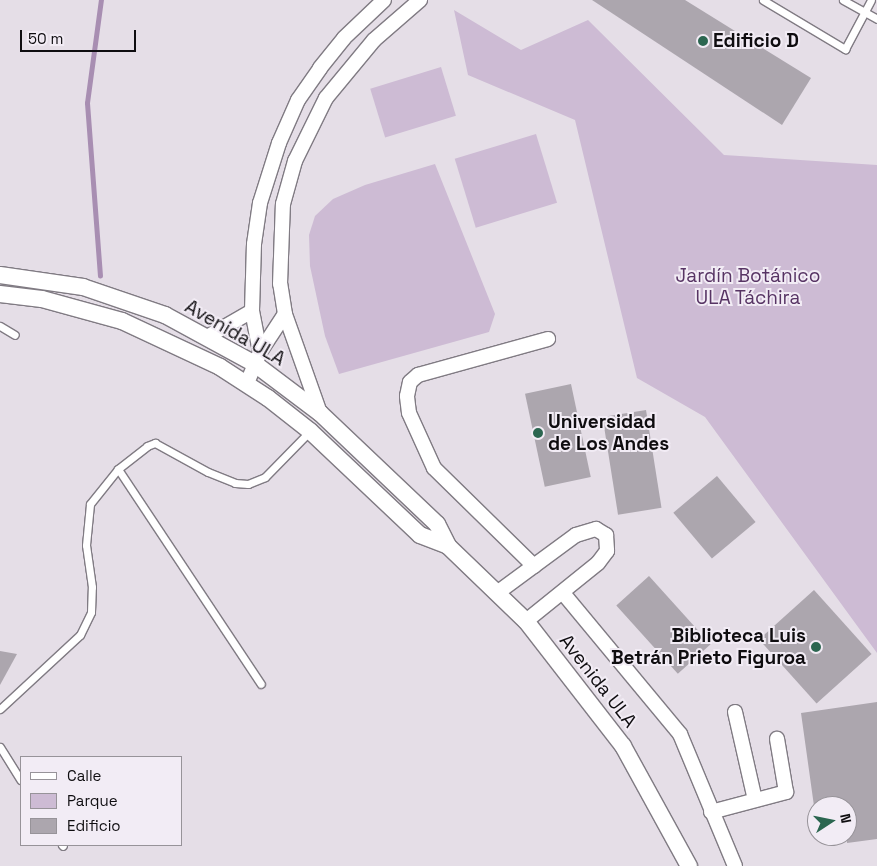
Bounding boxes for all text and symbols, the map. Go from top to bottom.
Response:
scale bar [22,20,139,52]
text: 50 m [28,29,63,48]
place label: Edificio D [713,30,799,52]
marker: Edificio D [697,35,709,47]
park label: Jardín Botánico ULA Táchira [676,265,820,309]
street label: Avenida ULA [181,295,289,371]
place label: Universidad de Los Andes [548,411,669,455]
marker: Universidad de Los Andes [532,427,544,439]
place label: Biblioteca Luis Betrán Prieto Figuroa [611,625,806,669]
street label: Avenida ULA [555,630,641,732]
marker: Biblioteca Luis Betrán Prieto Figuroa [810,641,822,653]
legend [20,756,182,846]
text: Calle [67,766,102,785]
text: Parque [67,791,118,810]
north arrow [807,796,857,846]
text: N [836,812,855,825]
text: Edificio [67,816,121,835]

